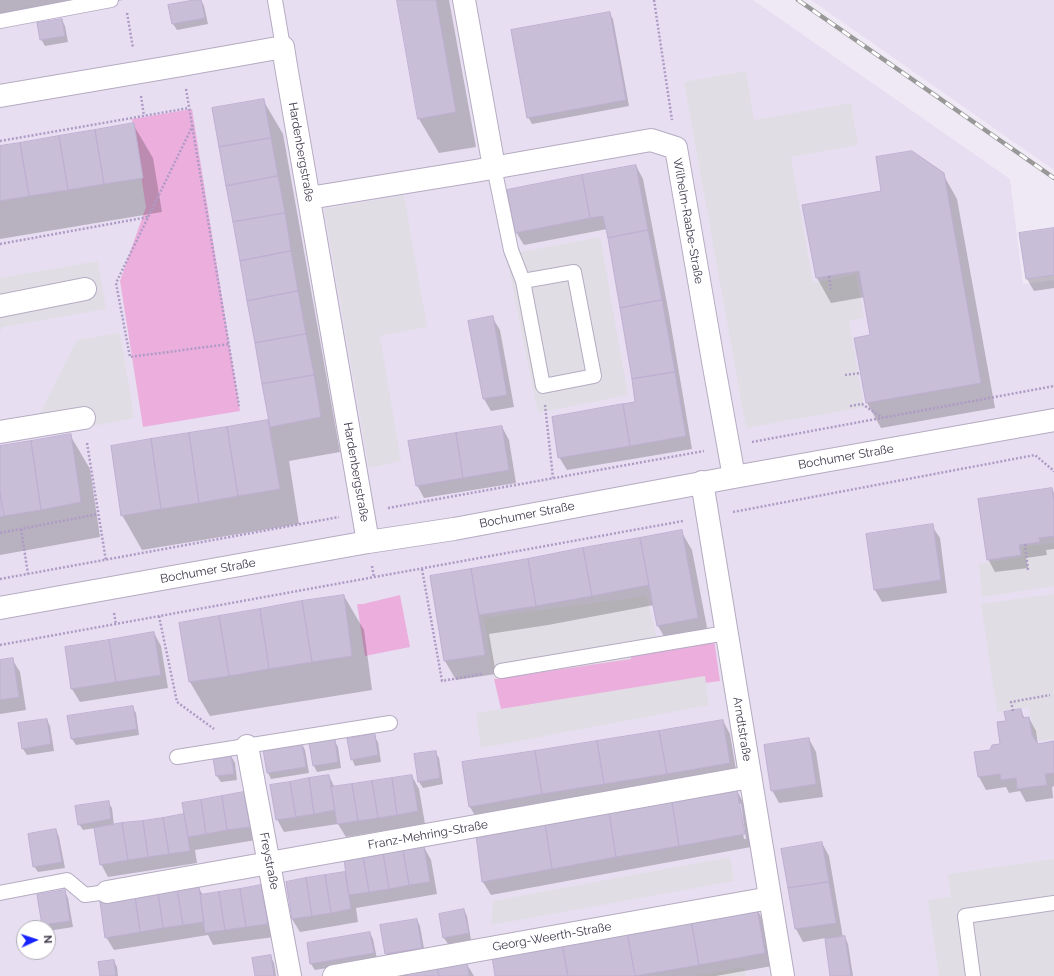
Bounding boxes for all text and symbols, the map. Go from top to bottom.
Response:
street label: Hardenbergstraße [285,101,317,203]
street label: Wilhelm-Raabe-Straße [670,157,706,285]
street label: Hardenbergstraße [340,421,372,523]
street label: Bochumer Straße [797,442,895,472]
street label: Bochumer Straße [478,499,576,531]
street label: Bochumer Straße [159,556,257,586]
street label: Arndtstraße [730,696,754,762]
street label: Franz-Mehring-Straße [367,817,489,853]
street label: Freystraße [256,831,282,891]
street label: Georg-Weerth-Straße [491,919,613,955]
north arrow [16,920,56,960]
text: N [41,935,54,944]

